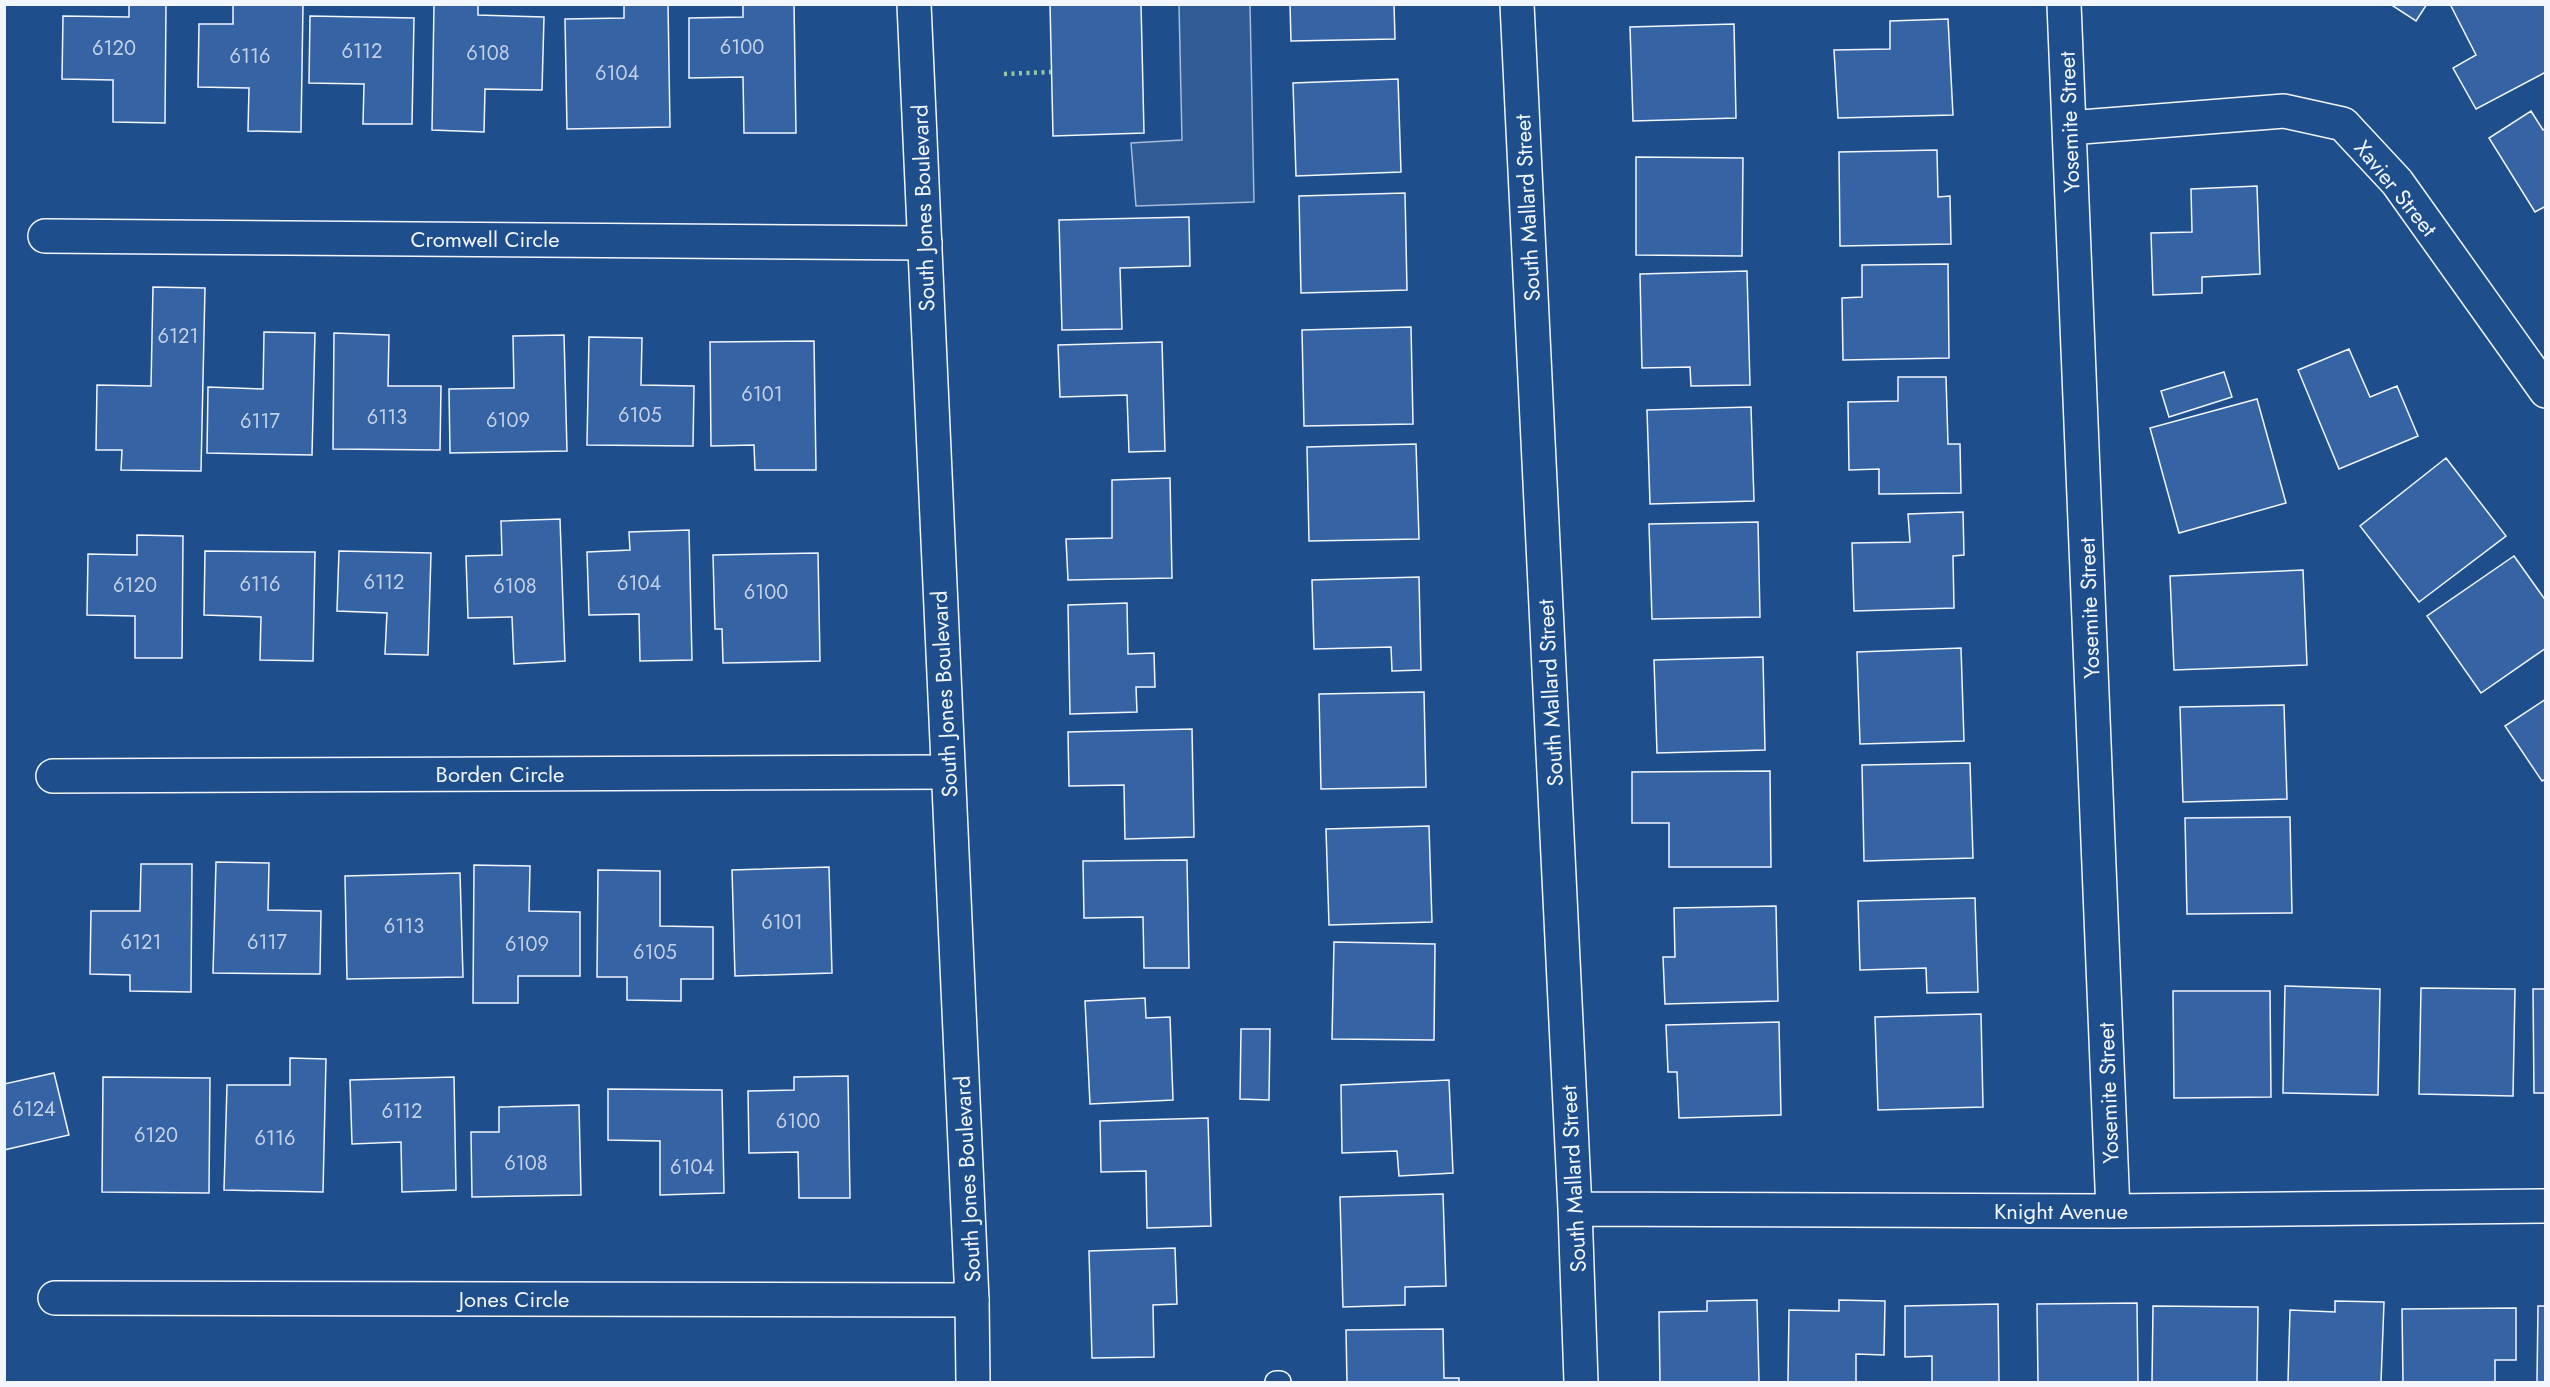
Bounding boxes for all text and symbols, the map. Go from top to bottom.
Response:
house number: 6100 [720,33,764,62]
house number: 6120 [92,34,136,63]
house number: 6112 [342,37,382,66]
house number: 6108 [466,39,510,68]
house number: 6116 [229,42,271,71]
street label: Yosemite Street [2051,50,2087,193]
house number: 6104 [595,59,639,88]
street label: South Jones Boulevard [903,104,943,312]
street label: South Mallard Street [1506,113,1548,302]
street label: Xavier Street [2347,133,2445,244]
street label: Cromwell Circle [411,223,559,255]
house number: 6121 [158,322,198,351]
house number: 6101 [741,380,783,409]
house number: 6105 [618,401,662,430]
house number: 6113 [367,403,407,432]
house number: 6109 [486,406,530,435]
house number: 6117 [240,407,281,436]
street label: Yosemite Street [2071,536,2107,679]
house number: 6112 [364,568,404,597]
house number: 6104 [617,569,661,598]
house number: 6116 [239,570,281,599]
house number: 6120 [113,571,157,600]
house number: 6108 [493,572,537,601]
house number: 6100 [744,578,788,607]
street label: South Jones Boulevard [923,590,965,798]
street label: South Mallard Street [1529,598,1571,787]
street label: Borden Circle [436,758,564,790]
house number: 6101 [761,908,803,937]
house number: 6113 [384,912,424,941]
house number: 6121 [121,928,161,957]
house number: 6117 [247,928,288,957]
house number: 6109 [505,930,549,959]
house number: 6105 [633,938,677,967]
street label: Yosemite Street [2090,1021,2126,1164]
street label: South Jones Boulevard [946,1075,988,1283]
street label: South Mallard Street [1552,1084,1594,1273]
house number: 6124 [12,1095,56,1124]
house number: 6112 [382,1097,422,1126]
house number: 6100 [776,1107,820,1136]
house number: 6120 [134,1121,178,1150]
house number: 6116 [254,1124,296,1153]
house number: 6108 [504,1149,548,1178]
house number: 6104 [670,1153,714,1182]
street label: Knight Avenue [1994,1195,2128,1227]
street label: Jones Circle [456,1283,569,1315]

